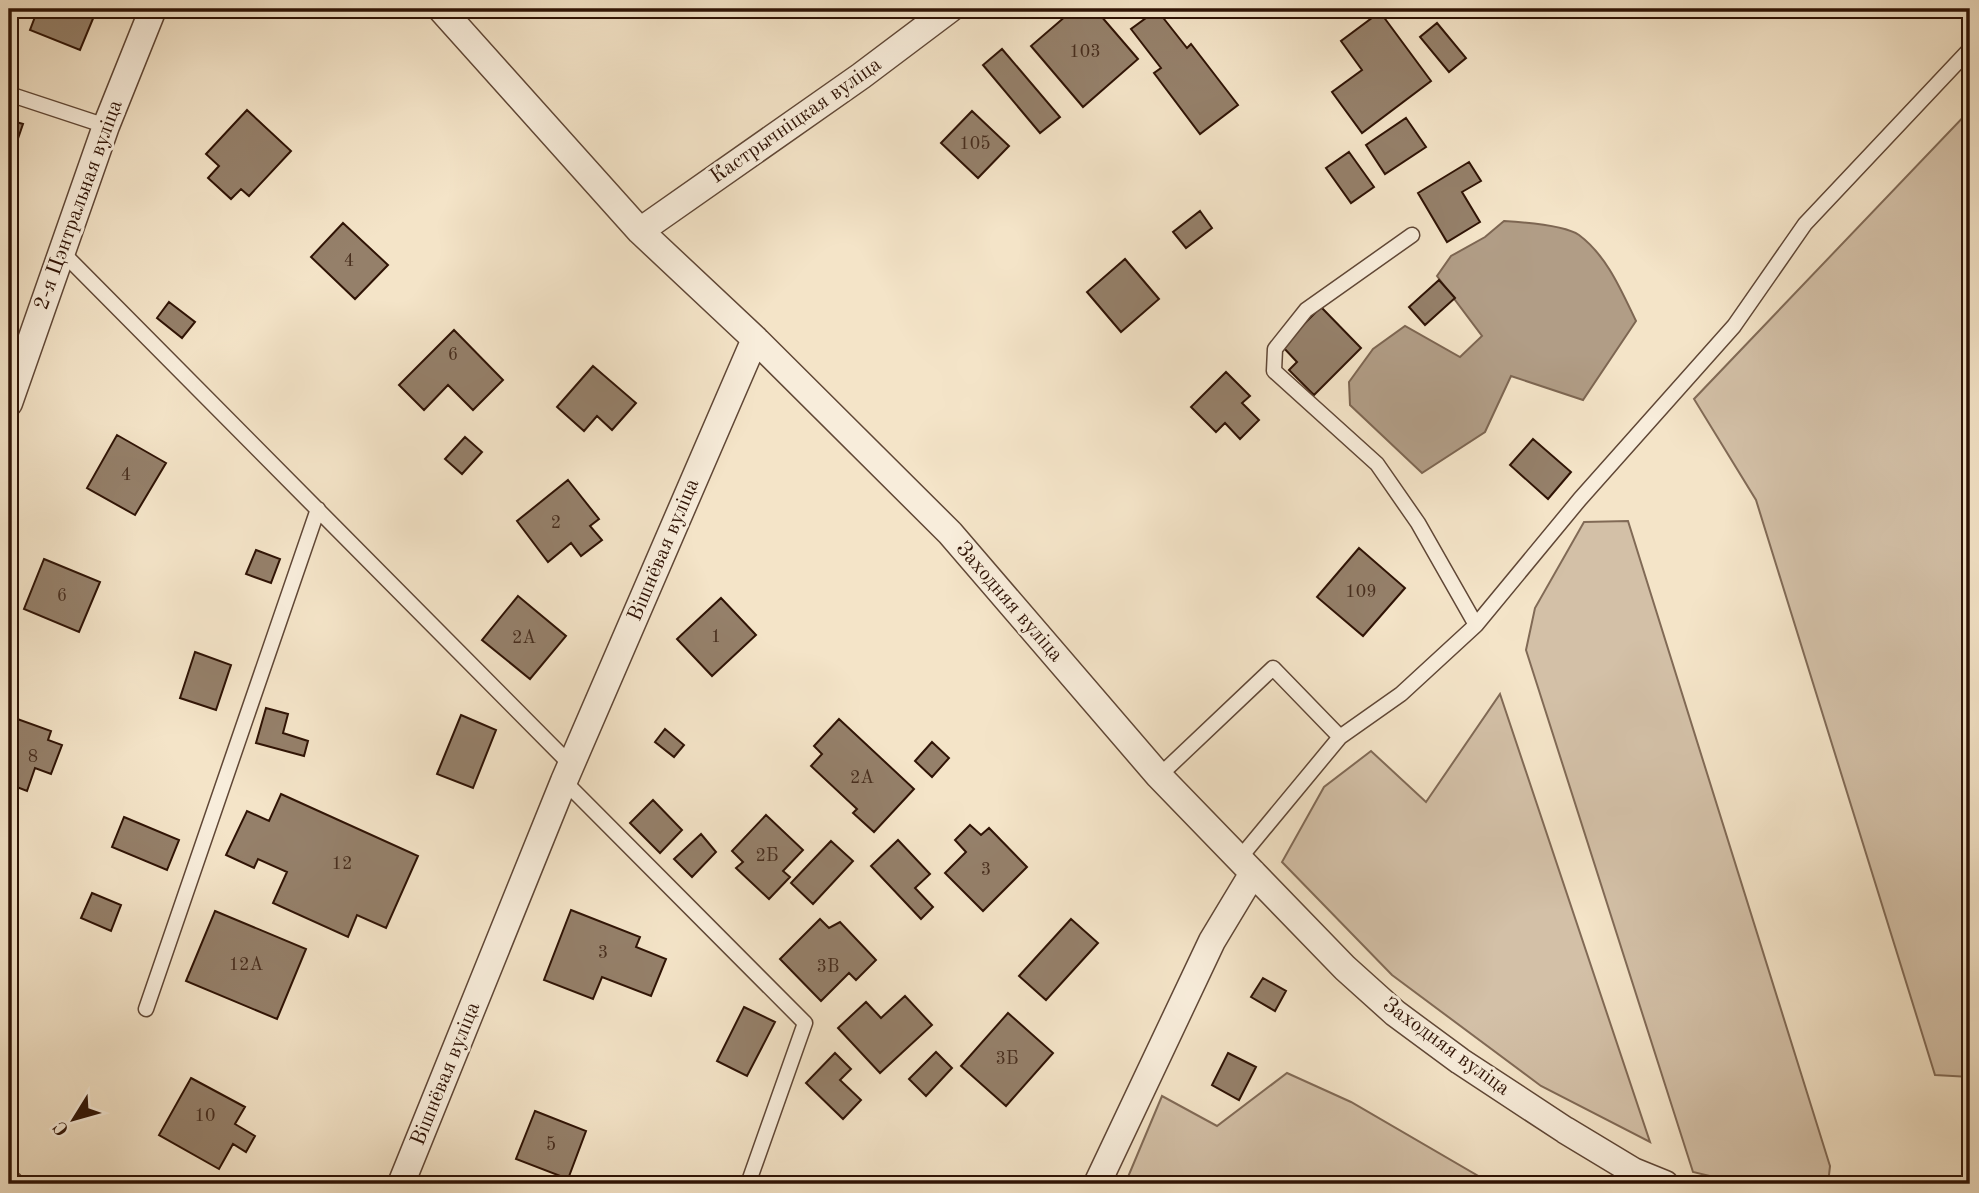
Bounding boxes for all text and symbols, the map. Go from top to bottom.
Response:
house number: 103 [1069,43,1101,61]
street label: Кастрычніцкая вуліца [707,54,885,188]
street label: 2-я Цэнтральная вуліца [31,97,127,313]
house number: 105 [959,135,991,153]
house number: 4 [344,252,354,270]
house number: 6 [448,346,458,364]
house number: 4 [121,466,131,484]
street label: Вішнёвая вуліца [624,476,704,624]
house number: 2 [551,514,561,532]
street label: Заходняя вуліца [951,538,1067,666]
house number: 109 [1345,583,1377,601]
house number: 6 [57,587,67,605]
house number: 1 [711,628,721,646]
house number: 2А [512,629,536,647]
house number: 8 [28,748,38,766]
house number: 2А [850,769,874,787]
house number: 2Б [755,847,779,865]
house number: 12 [332,855,352,873]
house number: 3 [981,861,991,879]
house number: 3 [598,944,608,962]
house number: 12А [229,956,264,974]
house number: 3В [817,958,839,976]
street label: Заходняя вуліца [1379,994,1513,1100]
street label: Вішнёвая вуліца [408,999,484,1149]
house number: 3Б [995,1050,1019,1068]
north arrow [38,1084,108,1154]
house number: 10 [195,1107,215,1125]
text: С [51,1117,74,1138]
house number: 5 [546,1136,556,1154]

